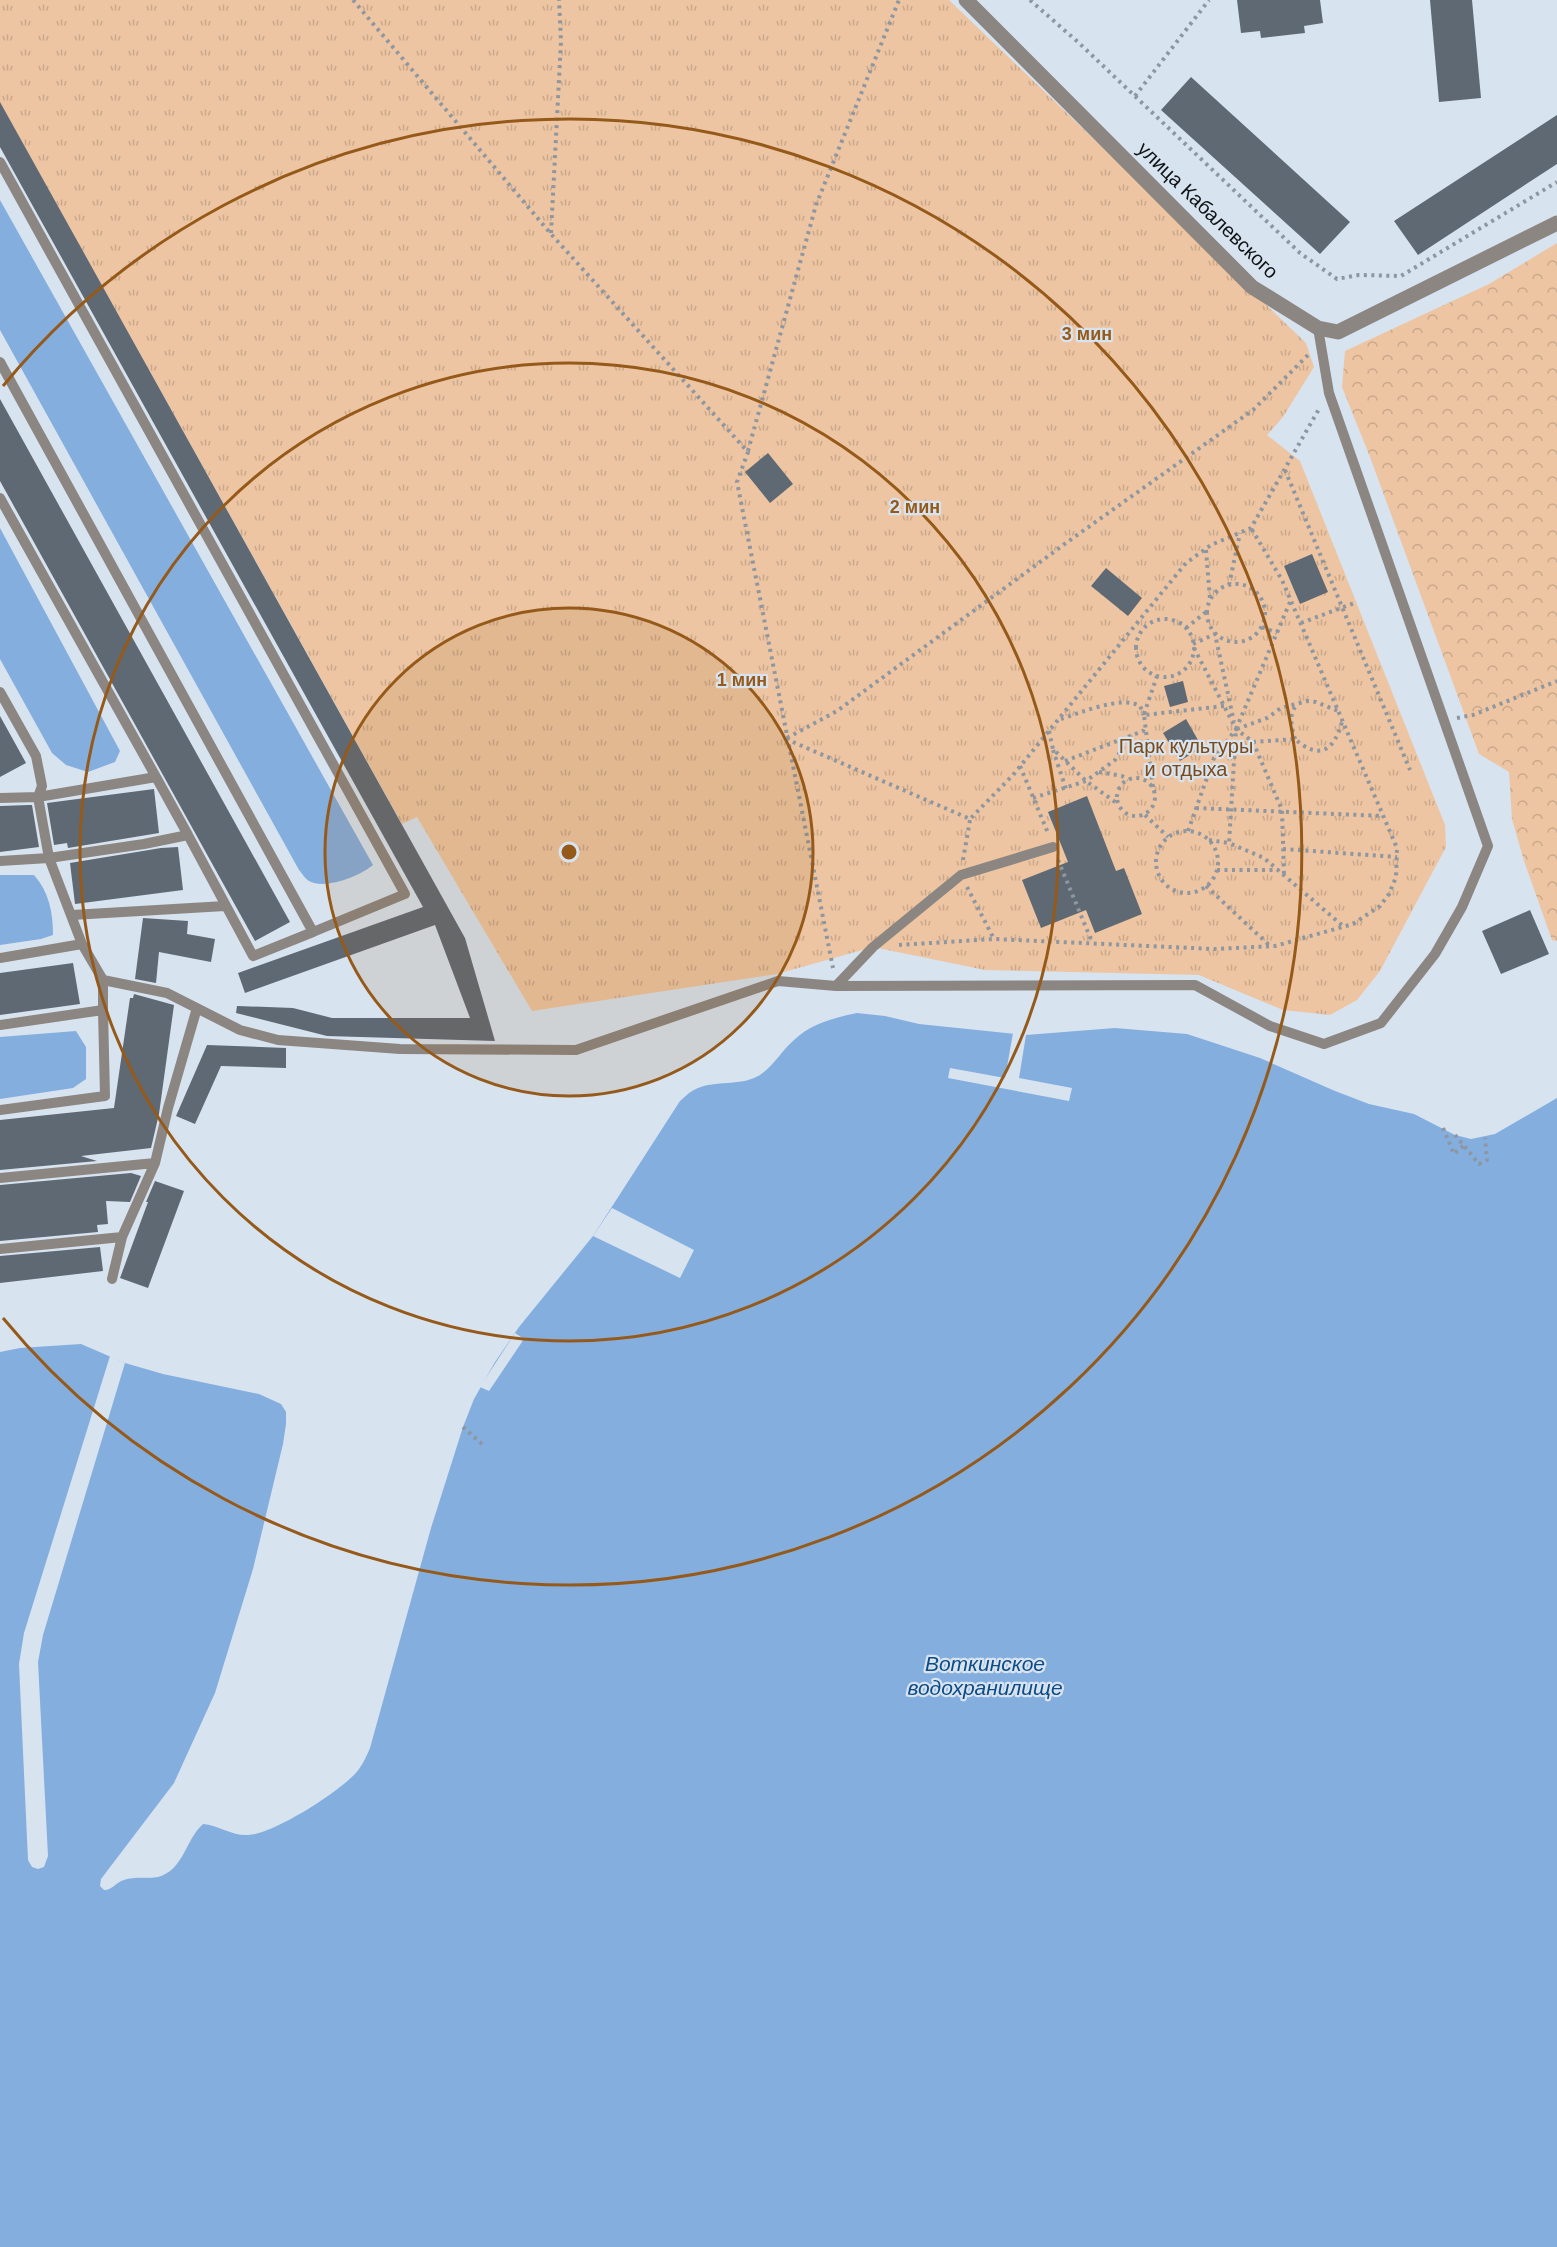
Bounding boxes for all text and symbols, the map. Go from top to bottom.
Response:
street label: улица Кабалевского [1133,137,1283,283]
text: 3 мин [1062,324,1112,344]
text: 2 мин [890,497,940,517]
text: 1 мин [717,670,767,690]
park label: Парк культуры и отдыха [1119,735,1253,780]
centre of rings [559,842,579,862]
water label: Воткинское водохранилище [907,1652,1063,1699]

